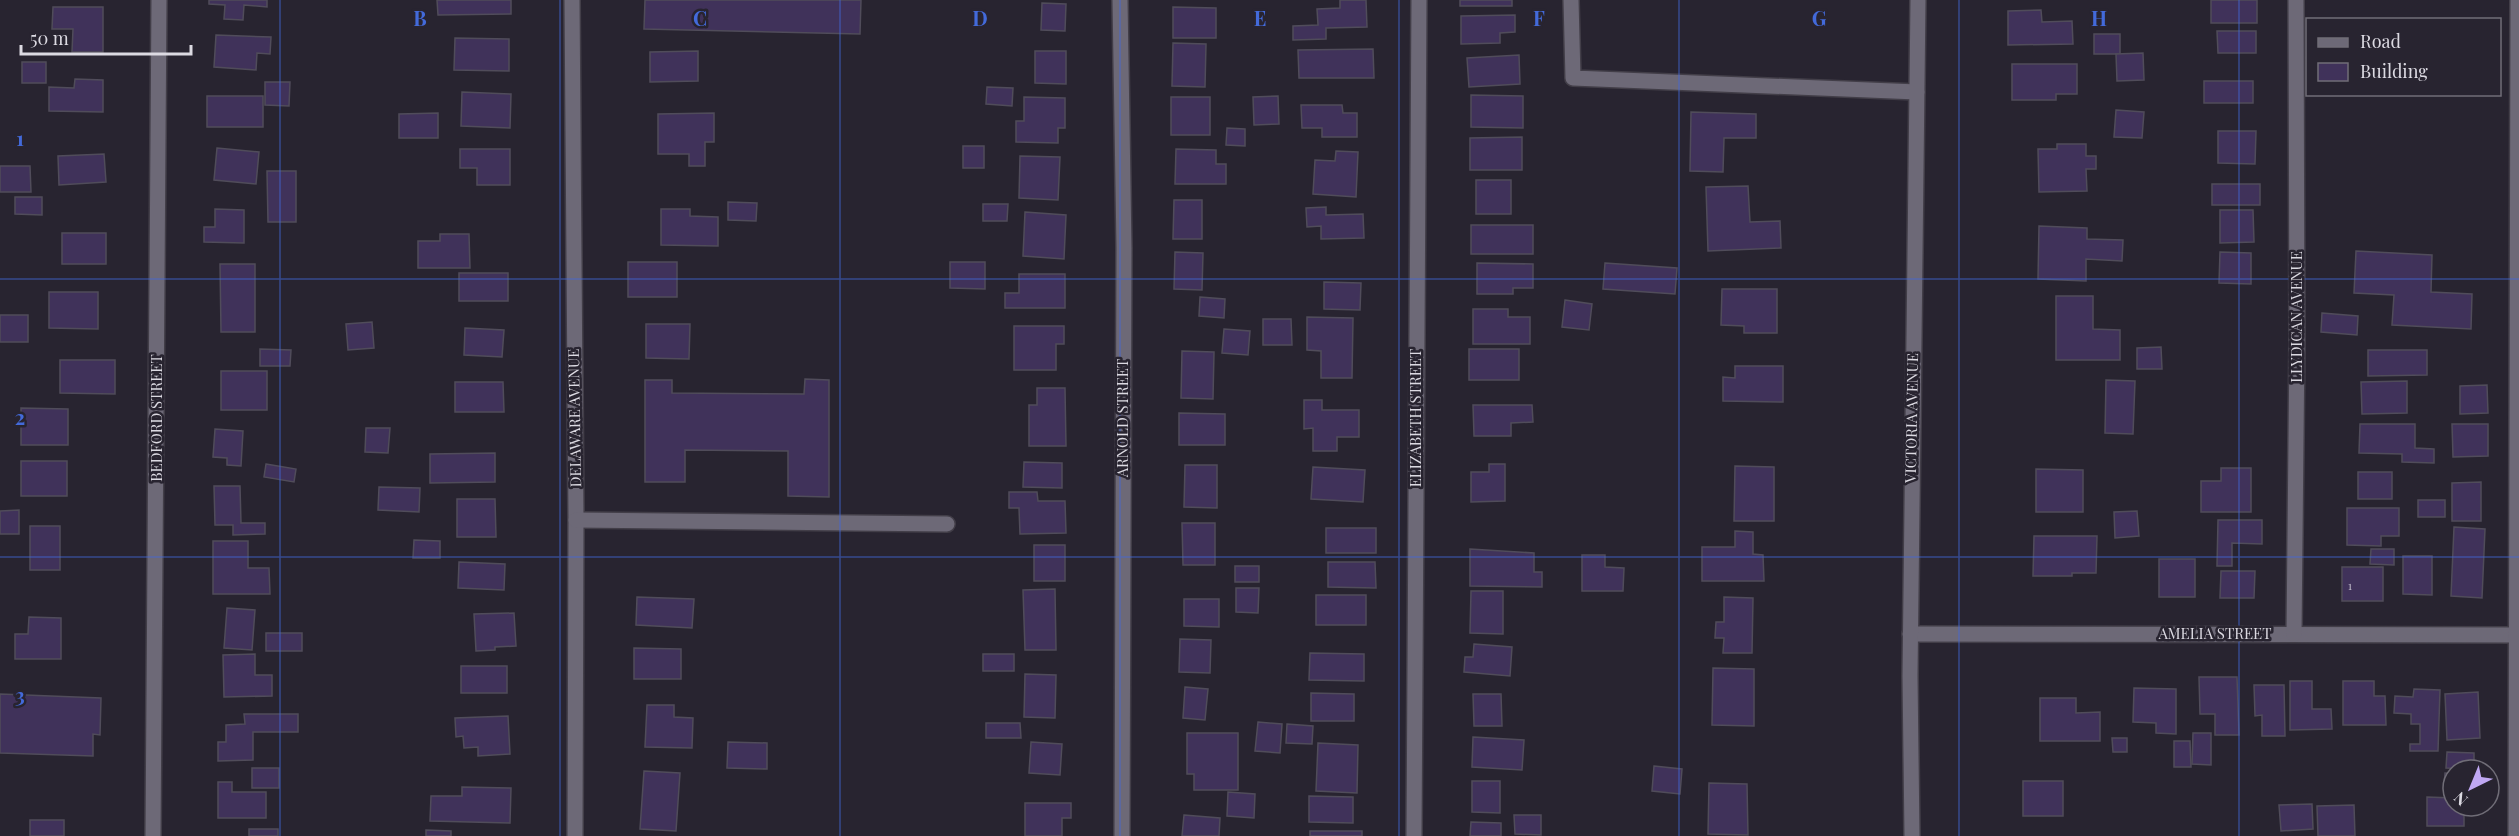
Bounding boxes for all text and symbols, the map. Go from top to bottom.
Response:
text: B [413,4,427,31]
text: C [693,4,707,31]
text: D [972,4,988,31]
text: E [1254,4,1266,31]
text: F [1533,4,1545,31]
text: G [1812,4,1827,31]
text: H [2091,4,2107,31]
scale bar [21,18,190,56]
legend [2306,18,2501,96]
text: 50 m [30,26,69,50]
text: Road [2360,29,2401,53]
text: Building [2360,59,2428,83]
text: 1 [16,124,24,151]
street label: LLYDICAN AVENUE [2286,251,2306,383]
street label: DELAWARE AVENUE [563,349,585,487]
street label: ELIZABETH STREET [1405,349,1425,487]
street label: VICTORIA AVENUE [1900,353,1922,484]
street label: BEDFORD STREET [146,354,166,482]
street label: ARNOLD STREET [1112,359,1132,478]
text: 2 [15,403,25,430]
house number: 1 [2348,577,2353,593]
street label: AMELIA STREET [2157,623,2272,643]
text: 3 [15,681,25,708]
north arrow [2441,758,2501,818]
text: N [2449,787,2472,811]

